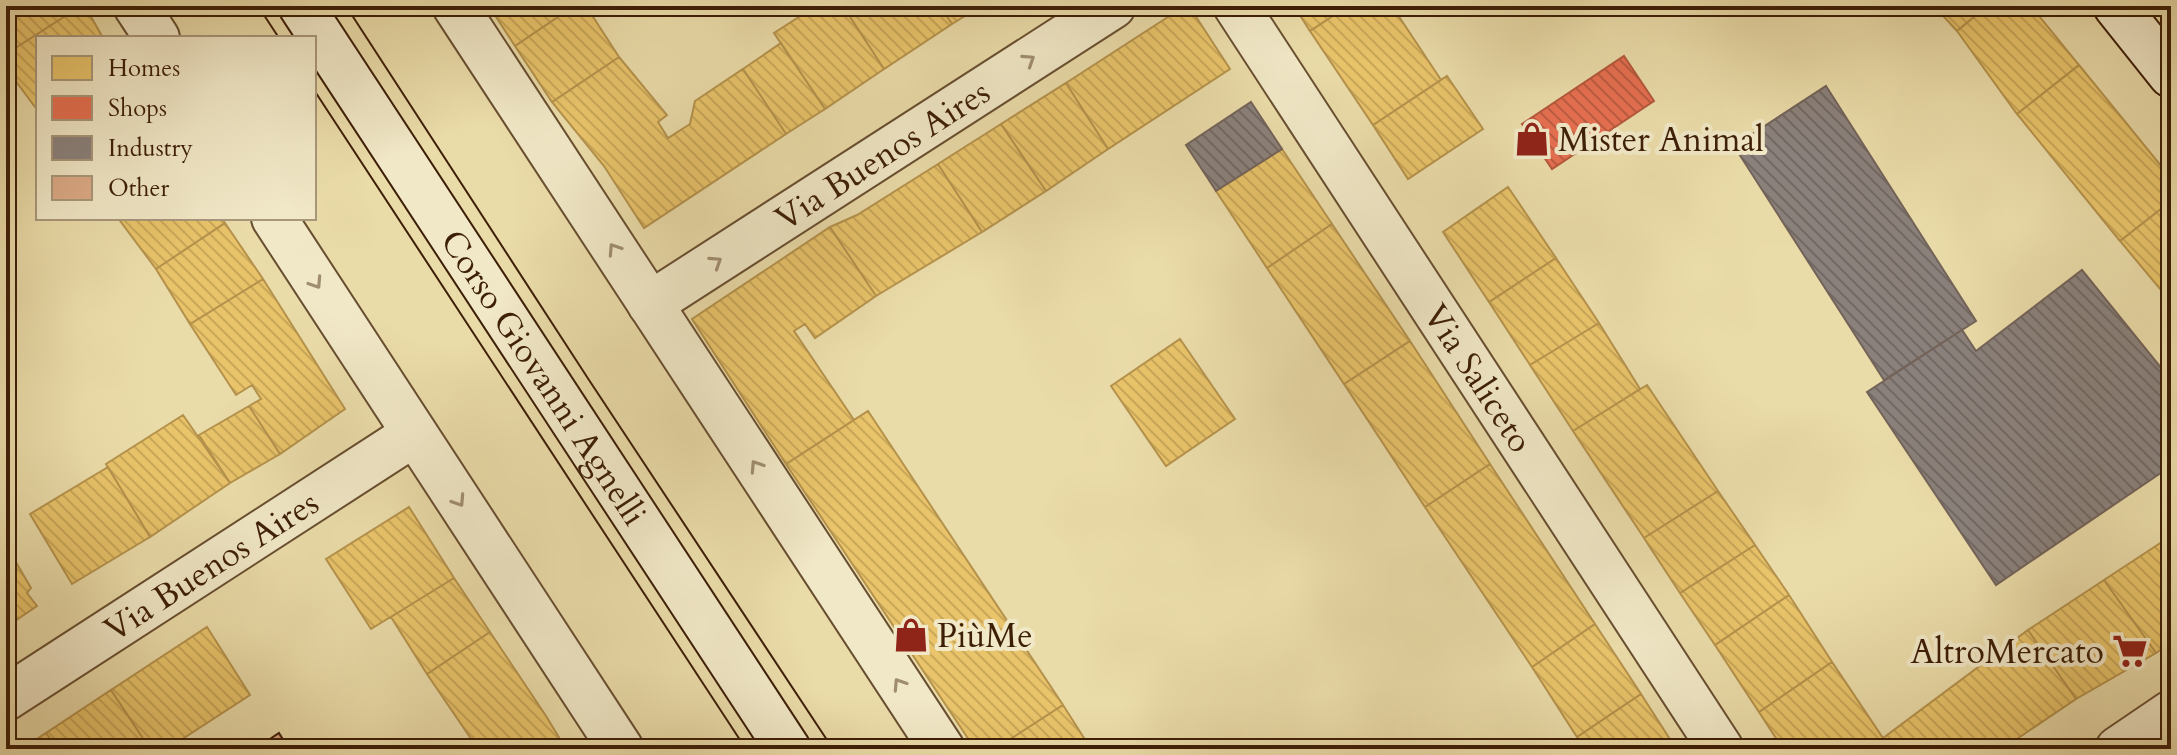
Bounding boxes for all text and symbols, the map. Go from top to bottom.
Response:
legend [36,36,316,220]
text: Homes [108,52,180,85]
one-way arrow [1020,55,1034,70]
street label: Via Buenos Aires [766,69,999,242]
text: Shops [108,92,167,125]
place label: Mister Animal [1558,117,1764,163]
shop icon: Mister Animal [1513,120,1551,158]
text: Industry [108,132,193,165]
text: Other [108,172,169,205]
street label: Corso Giovanni Agnelli [430,221,657,535]
one-way arrow [609,243,624,257]
one-way arrow [707,256,721,271]
one-way arrow [307,275,322,289]
street label: Via Saliceto [1413,295,1543,461]
one-way arrow [751,460,766,475]
street label: Via Buenos Aires [95,480,328,653]
one-way arrow [449,492,464,506]
place label: PiùMe [937,613,1033,659]
shop icon: PiùMe [892,616,930,654]
place label: AltroMercato [1910,629,2104,675]
supermarket icon: AltroMercato [2111,632,2149,670]
one-way arrow [894,678,909,692]

